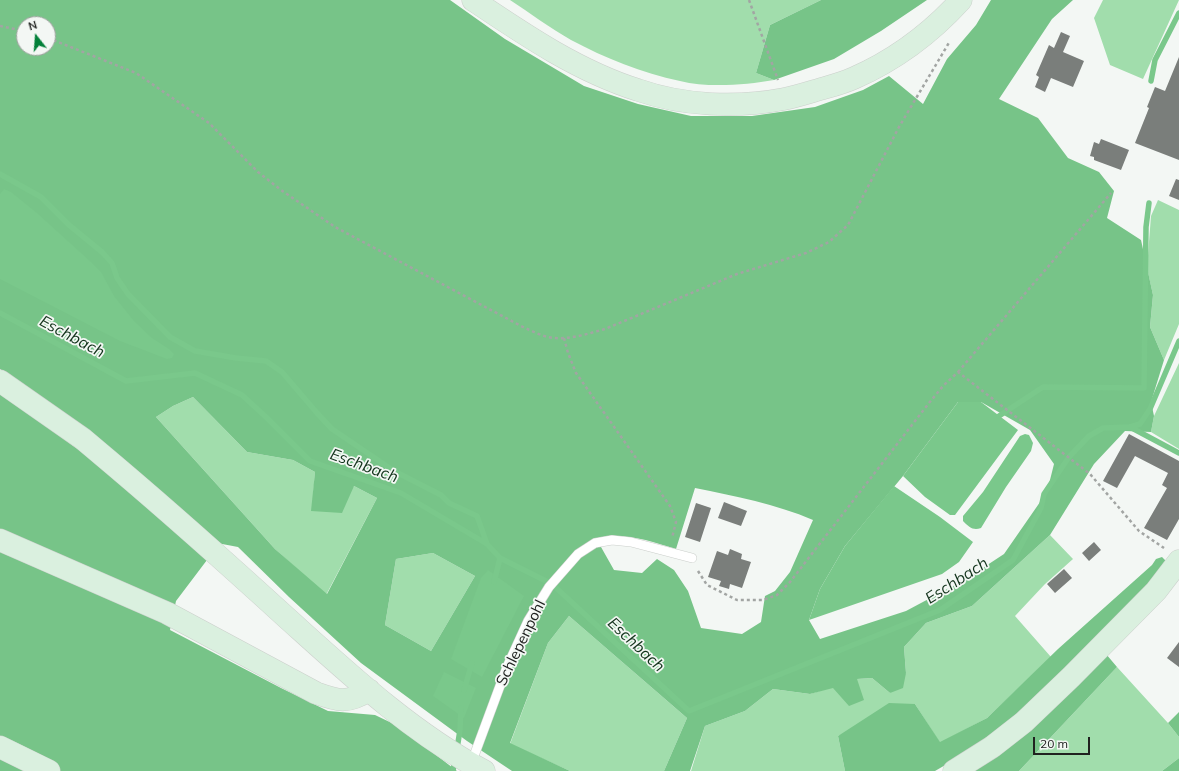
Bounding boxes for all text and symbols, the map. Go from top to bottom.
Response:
north arrow [16,16,56,56]
text: N [27,18,39,33]
water label: Eschbach [36,312,108,362]
water label: Eschbach [327,445,401,487]
water label: Eschbach [922,554,992,608]
street label: Schlepenpohl [492,597,550,689]
water label: Eschbach [603,614,669,676]
scale bar [1035,729,1092,755]
text: 20 m [1040,736,1068,751]

